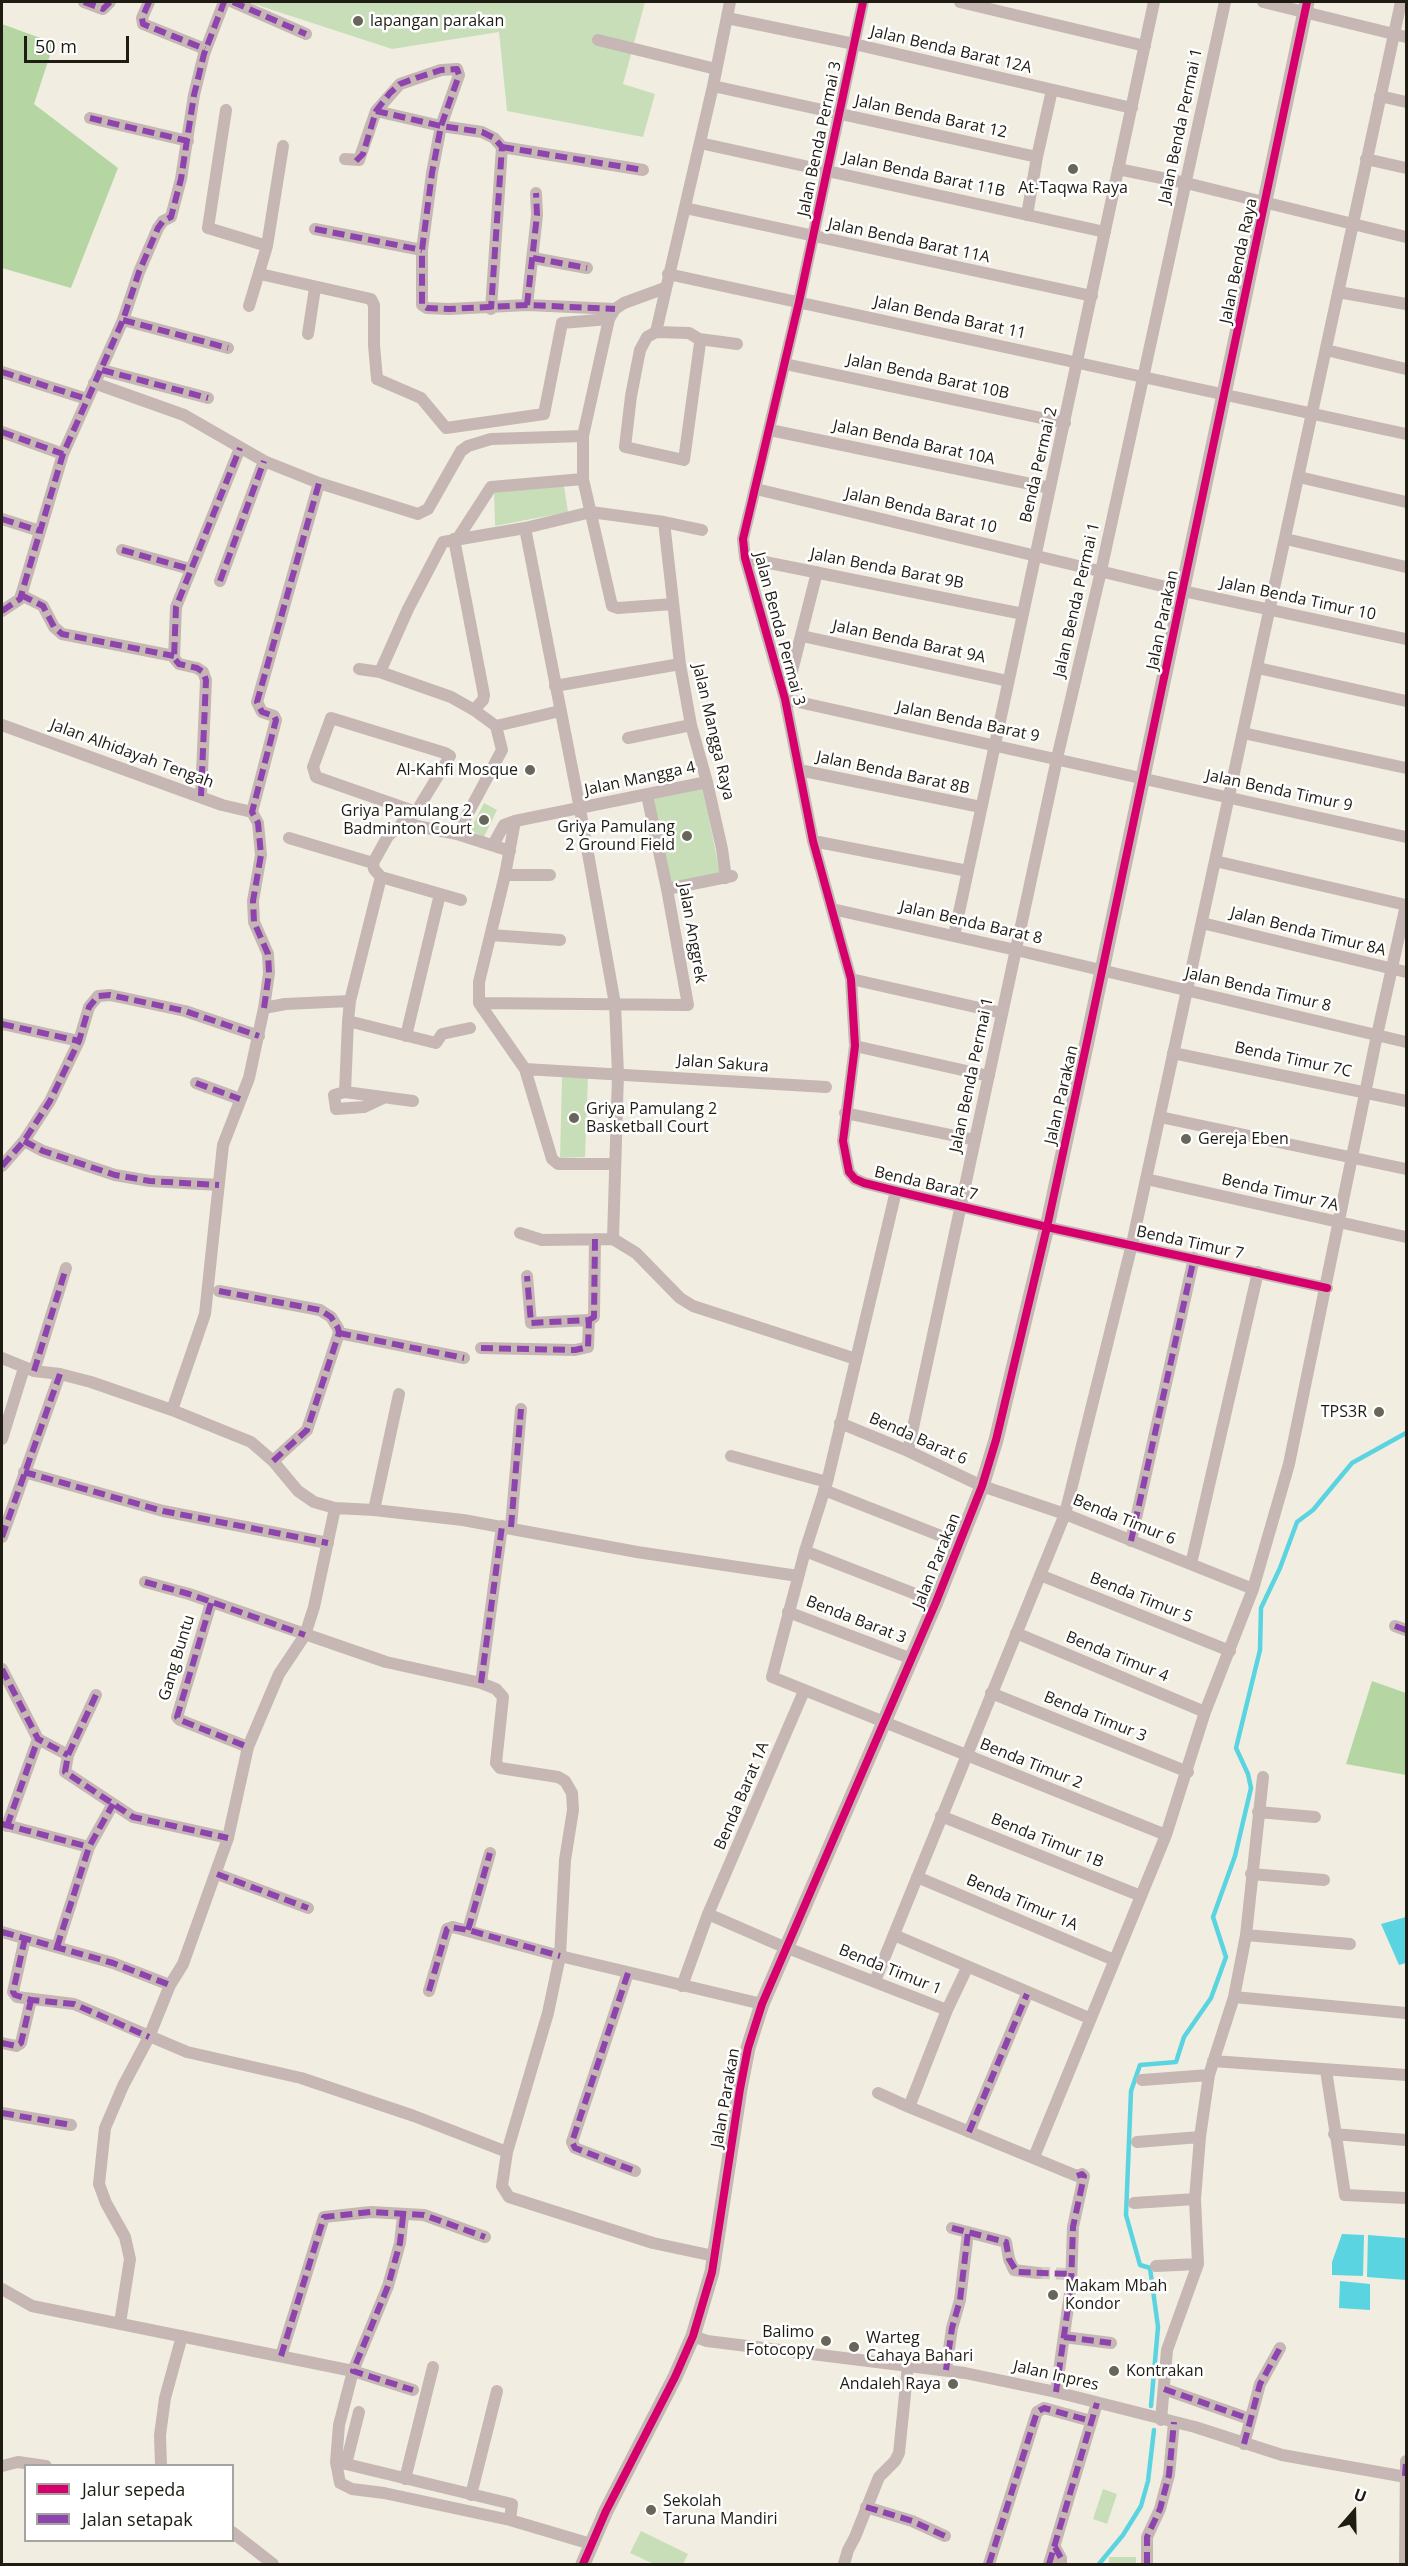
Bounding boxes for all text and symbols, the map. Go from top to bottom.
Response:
place label: lapangan parakan [370,11,504,31]
marker: lapangan parakan [351,14,365,28]
street label: Jalan Benda Barat 12A [868,22,1034,78]
scale bar [27,24,132,62]
text: 50 m [35,34,77,58]
street label: Jalan Benda Permai 1 [1155,47,1207,205]
street label: Jalan Benda Permai 3 [794,60,846,218]
street label: Jalan Benda Barat 12 [853,92,1009,142]
street label: Jalan Benda Barat 11B [841,148,1007,202]
marker: At-Taqwa Raya [1066,162,1080,176]
place label: At-Taqwa Raya [1018,178,1128,198]
street label: Jalan Benda Raya [1216,197,1262,325]
street label: Jalan Benda Barat 11A [826,214,992,268]
street label: Jalan Benda Barat 11 [872,293,1028,343]
street label: Jalan Benda Barat 10B [845,350,1011,404]
street label: Benda Permai 2 [1016,405,1062,525]
street label: Jalan Benda Barat 10A [831,416,997,470]
street label: Jalan Benda Barat 10 [843,484,999,538]
street label: Jalan Benda Permai 1 [1050,521,1104,679]
street label: Jalan Benda Barat 9B [809,545,965,593]
street label: Jalan Benda Permai 3 [749,550,809,708]
street label: Jalan Parakan [1143,569,1183,671]
street label: Jalan Benda Timur 10 [1218,573,1378,625]
street label: Jalan Benda Barat 9A [831,616,987,668]
street label: Jalan Mangga Raya [688,662,738,802]
street label: Jalan Benda Barat 9 [895,697,1041,747]
street label: Jalan Alhidayah Tengah [48,715,216,793]
street label: Jalan Benda Barat 8B [815,747,971,799]
street label: Jalan Mangga 4 [583,758,697,800]
place label: Al-Kahfi Mosque [396,760,518,780]
marker: Al-Kahfi Mosque [523,763,537,777]
street label: Jalan Benda Timur 9 [1204,766,1354,816]
place label: Griya Pamulang 2 Badminton Court [341,801,472,839]
marker: Griya Pamulang 2 Badminton Court [477,813,491,827]
place label: Griya Pamulang 2 Ground Field [557,817,675,855]
marker: Griya Pamulang 2 Ground Field [680,829,694,843]
street label: Jalan Anggrek [674,881,710,985]
street label: Jalan Benda Barat 8 [898,897,1044,949]
street label: Jalan Benda Timur 8A [1228,903,1388,961]
street label: Jalan Benda Timur 8 [1183,964,1333,1016]
street label: Jalan Benda Permai 1 [946,996,998,1154]
street label: Benda Timur 7C [1233,1038,1353,1082]
street label: Jalan Parakan [1041,1044,1083,1146]
street label: Jalan Sakura [677,1051,769,1077]
place label: Griya Pamulang 2 Basketball Court [586,1099,717,1137]
marker: Griya Pamulang 2 Basketball Court [567,1111,581,1125]
place label: Gereja Eben [1198,1129,1289,1149]
marker: Gereja Eben [1179,1132,1193,1146]
street label: Benda Barat 7 [872,1163,980,1205]
street label: Benda Timur 7A [1220,1170,1340,1216]
street label: Benda Timur 7 [1135,1222,1245,1264]
place label: TPS3R [1321,1402,1367,1422]
marker: TPS3R [1372,1405,1386,1419]
street label: Benda Barat 6 [866,1409,970,1469]
street label: Benda Timur 6 [1070,1491,1178,1549]
street label: Jalan Parakan [909,1511,965,1611]
street label: Benda Timur 5 [1087,1569,1195,1627]
street label: Benda Barat 3 [803,1592,909,1648]
street label: Gang Buntu [155,1613,199,1703]
street label: Benda Timur 4 [1063,1628,1171,1686]
street label: Benda Timur 3 [1041,1688,1149,1746]
street label: Benda Timur 2 [977,1735,1085,1793]
street label: Benda Barat 1A [711,1739,773,1853]
street label: Benda Timur 1B [988,1810,1106,1872]
street label: Benda Timur 1A [963,1871,1081,1935]
street label: Benda Timur 1 [836,1941,944,1999]
street label: Jalan Parakan [708,2047,744,2149]
place label: Makam Mbah Kondor [1065,2276,1167,2314]
marker: Makam Mbah Kondor [1046,2288,1060,2302]
place label: Balimo Fotocopy [746,2322,814,2360]
place label: Warteg Cahaya Bahari [866,2328,973,2366]
marker: Balimo Fotocopy [819,2334,833,2348]
marker: Warteg Cahaya Bahari [847,2340,861,2354]
street label: Jalan Inpres [1011,2357,1101,2395]
place label: Kontrakan [1126,2361,1203,2381]
marker: Kontrakan [1107,2364,1121,2378]
place label: Andaleh Raya [840,2374,941,2394]
marker: Andaleh Raya [946,2377,960,2391]
legend [24,2464,234,2542]
text: Jalur sepeda [82,2477,185,2501]
north arrow [1324,2482,1384,2542]
text: U [1351,2483,1370,2507]
place label: Sekolah Taruna Mandiri [663,2491,777,2529]
marker: Sekolah Taruna Mandiri [644,2503,658,2517]
text: Jalan setapak [82,2507,193,2531]

